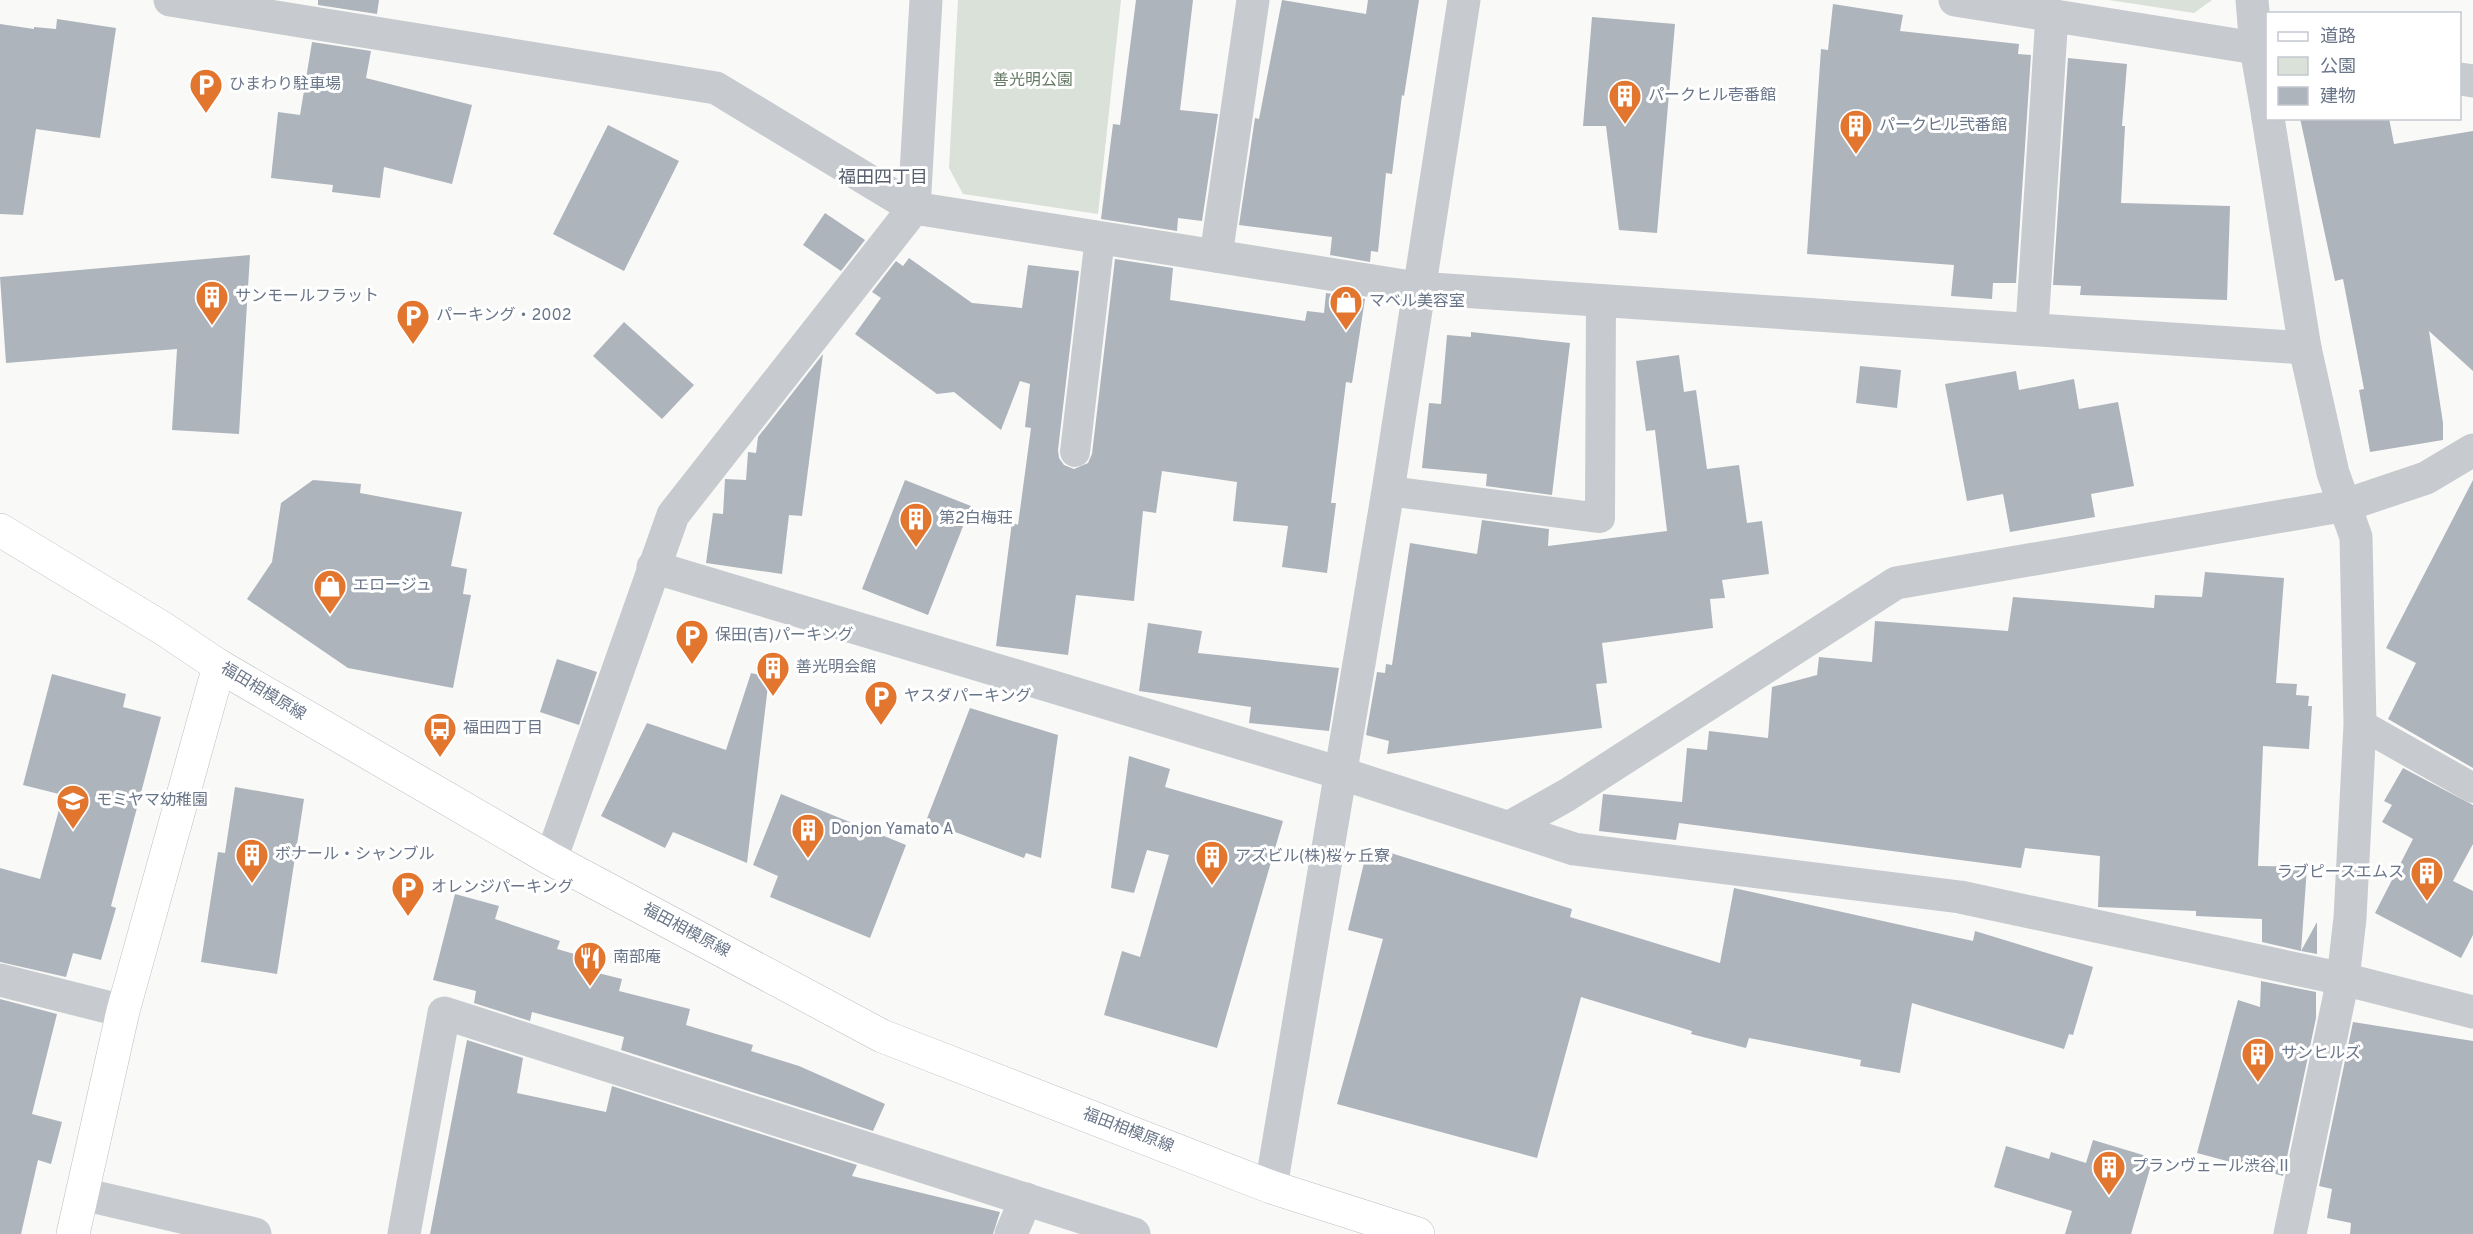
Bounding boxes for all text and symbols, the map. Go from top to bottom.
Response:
legend [2266,12,2461,120]
text: 道路 [2320,26,2356,49]
text: 公園 [2320,56,2356,79]
parking icon: ひまわり駐車場 [188,67,224,114]
park label: 善光明公園 [993,71,1073,91]
place label: ひまわり駐車場 [229,75,341,95]
building icon: パークヒル壱番館 [1607,78,1643,125]
place label: パークヒル壱番館 [1648,86,1776,106]
text: 建物 [2320,86,2356,109]
building icon: パークヒル弐番館 [1838,108,1874,155]
place label: パークヒル弐番館 [1879,116,2007,136]
district label: 福田四丁目 [838,167,928,190]
building icon: サンモールフラット [194,279,230,326]
shop icon: マベル美容室 [1328,284,1364,331]
place label: サンモールフラット [235,287,379,307]
place label: マベル美容室 [1369,292,1465,312]
parking icon: パーキング・2002 [395,298,431,345]
place label: パーキング・2002 [436,306,572,326]
building icon: 第2白梅荘 [898,501,934,548]
place label: 第2白梅荘 [939,509,1013,529]
shop icon: エロージュ [312,568,348,615]
place label: エロージュ [353,576,432,596]
parking icon: 保田(吉)パーキング [674,618,710,665]
place label: 保田(吉)パーキング [715,626,854,646]
building icon: 善光明会館 [755,650,791,697]
place label: 善光明会館 [796,658,876,678]
street label: 福田相模原線 [217,659,309,725]
parking icon: ヤスダパーキング [863,679,899,726]
place label: ヤスダパーキング [904,687,1032,707]
bus stop icon: 福田四丁目 [422,711,458,758]
place label: 福田四丁目 [463,719,543,739]
school or university icon: モミヤマ幼稚園 [55,783,91,830]
place label: モミヤマ幼稚園 [96,791,208,811]
building icon: Donjon Yamato A [790,812,826,859]
place label: Donjon Yamato A [831,820,954,840]
building icon: ボナール・シャンブル [234,837,270,884]
building icon: アズビル(株)桜ヶ丘寮 [1194,839,1230,886]
place label: ボナール・シャンブル [275,845,435,865]
place label: アズビル(株)桜ヶ丘寮 [1235,847,1390,867]
building icon: ラブピースエムス [2409,855,2445,902]
place label: ラブピースエムス [2277,863,2404,883]
parking icon: オレンジパーキング [390,870,426,917]
place label: オレンジパーキング [431,878,574,898]
street label: 福田相模原線 [639,900,733,962]
restaurant icon: 南部庵 [572,940,608,987]
place label: 南部庵 [613,948,661,968]
building icon: サンヒルズ [2240,1036,2276,1083]
place label: サンヒルズ [2281,1044,2361,1064]
street label: 福田相模原線 [1080,1104,1176,1158]
building icon: プランヴェール渋谷Ⅱ [2091,1149,2127,1196]
place label: プランヴェール渋谷Ⅱ [2132,1157,2292,1177]

